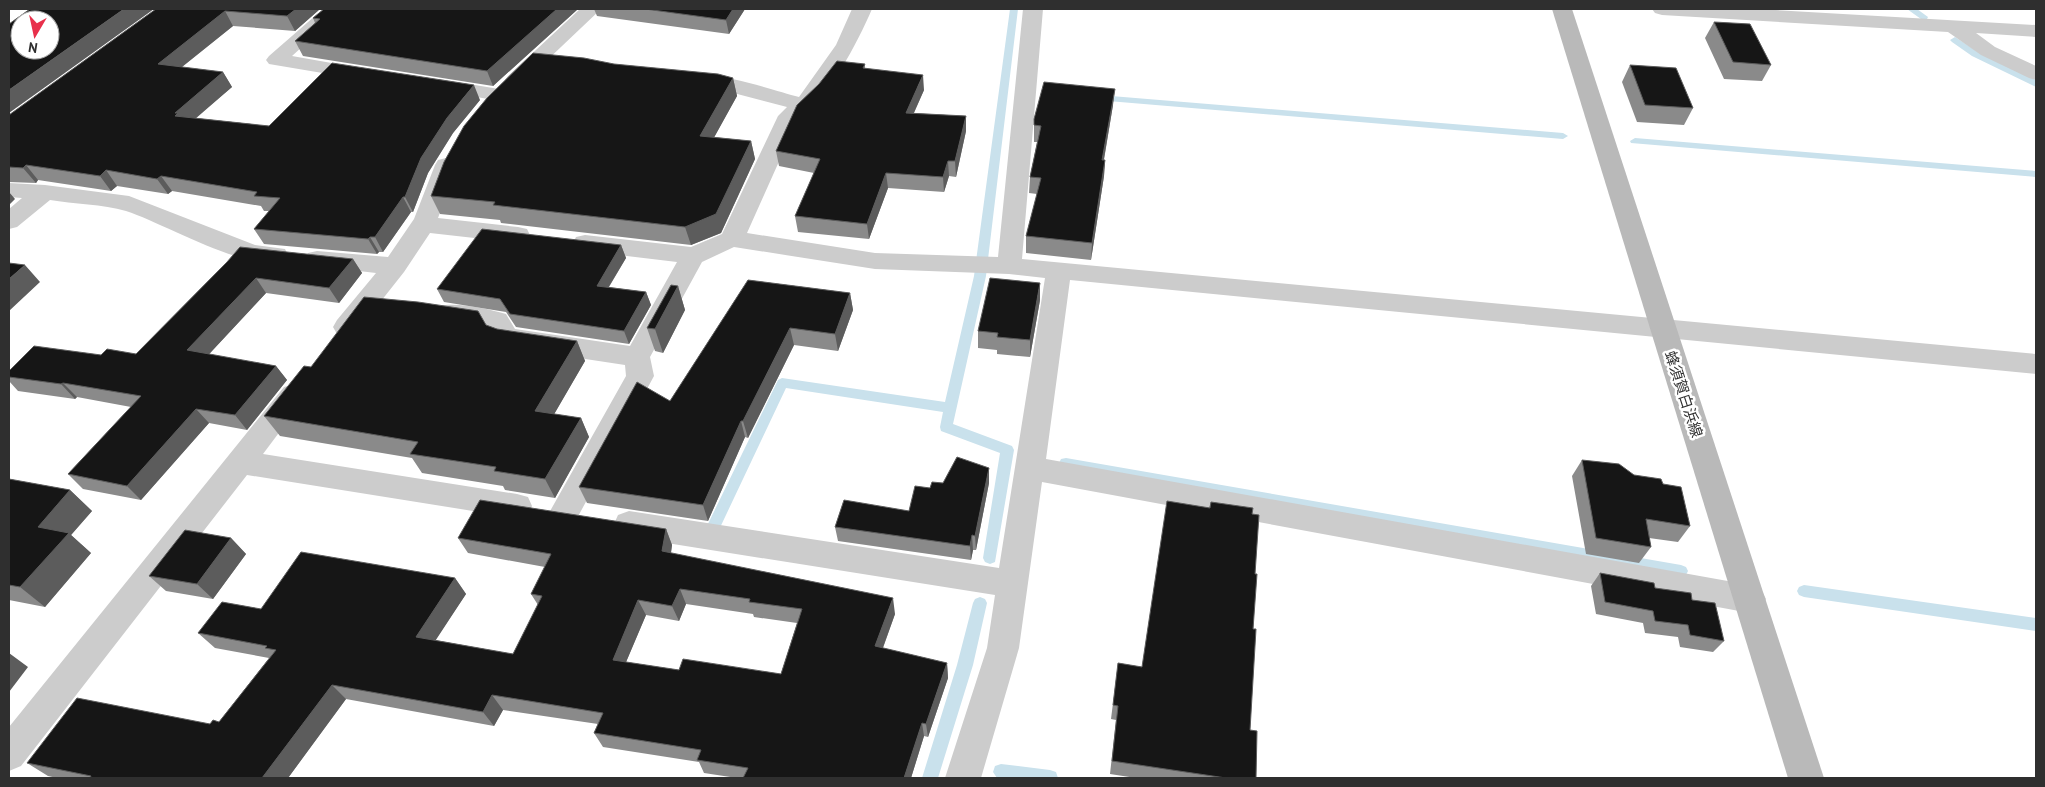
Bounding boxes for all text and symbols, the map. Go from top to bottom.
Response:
north arrow [10,10,60,60]
text: N [27,38,39,57]
street label: 蜂須賀白浜線 [1661,348,1707,440]

